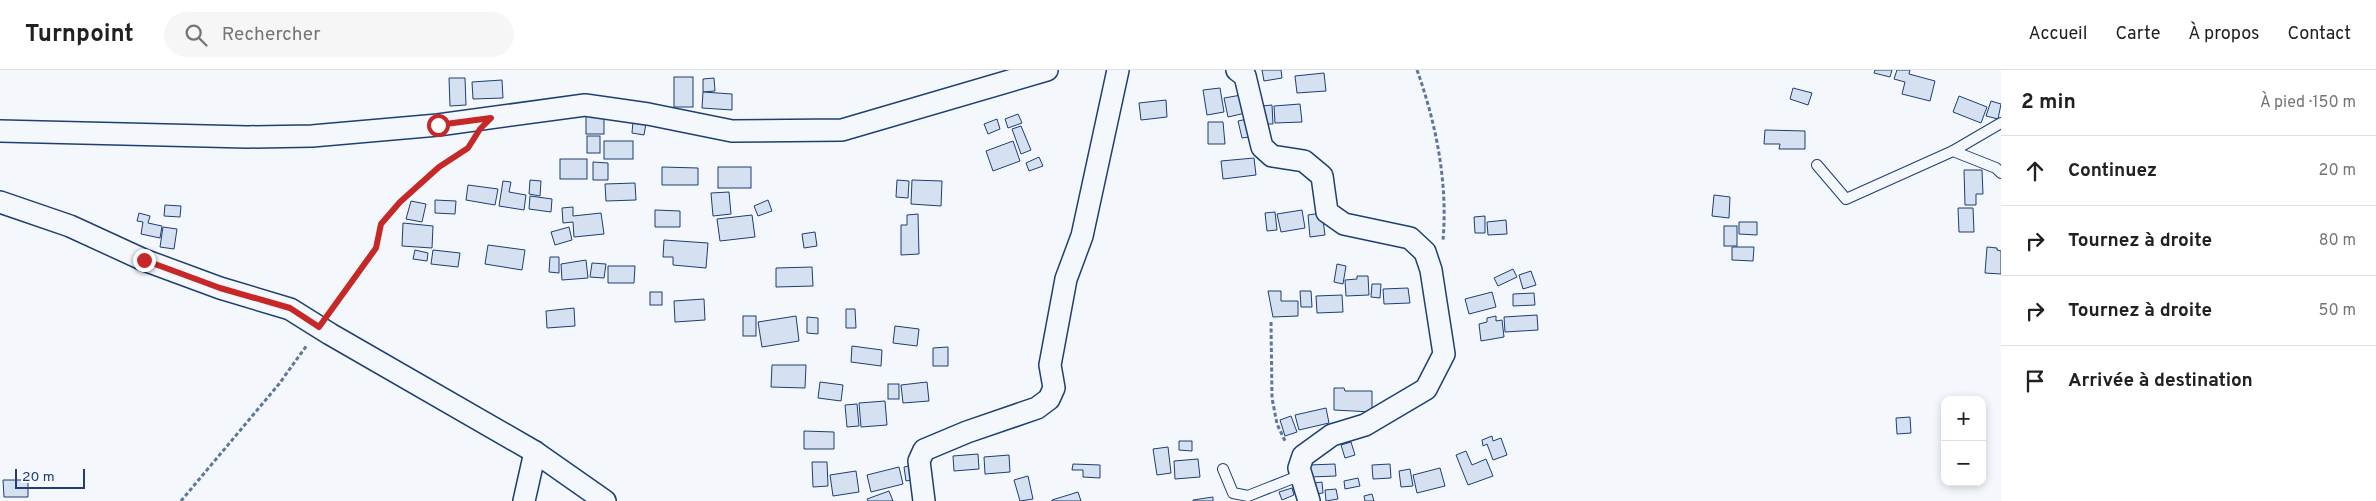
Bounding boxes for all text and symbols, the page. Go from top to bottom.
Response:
search box [164,12,514,57]
text: Turnpoint [25,20,134,50]
icon: search [182,21,210,49]
text: Rechercher [222,23,321,47]
text: Accueil [2028,23,2087,46]
text: Carte [2115,23,2160,46]
text: À propos [2188,23,2259,46]
text: Contact [2287,23,2351,46]
text: 2 min [2021,89,2076,116]
text: À pied · 150 m [2260,93,2356,113]
route start [427,114,450,137]
icon: ahead [2021,157,2049,185]
text: Continuez [2068,159,2157,183]
text: 20 m [2319,161,2356,181]
icon: right [2021,227,2049,255]
text: Tournez à droite [2068,229,2212,253]
text: 80 m [2319,231,2356,251]
route end [133,249,156,272]
icon: right [2021,297,2049,325]
text: Tournez à droite [2068,299,2212,323]
text: 50 m [2319,301,2356,321]
icon: arrive [2021,367,2049,395]
text: Arrivée à destination [2068,369,2253,393]
map controls [1941,396,1986,486]
button: + [1941,396,1986,441]
button: − [1941,441,1986,486]
scale bar [15,466,85,489]
text: 20 m [22,469,55,486]

